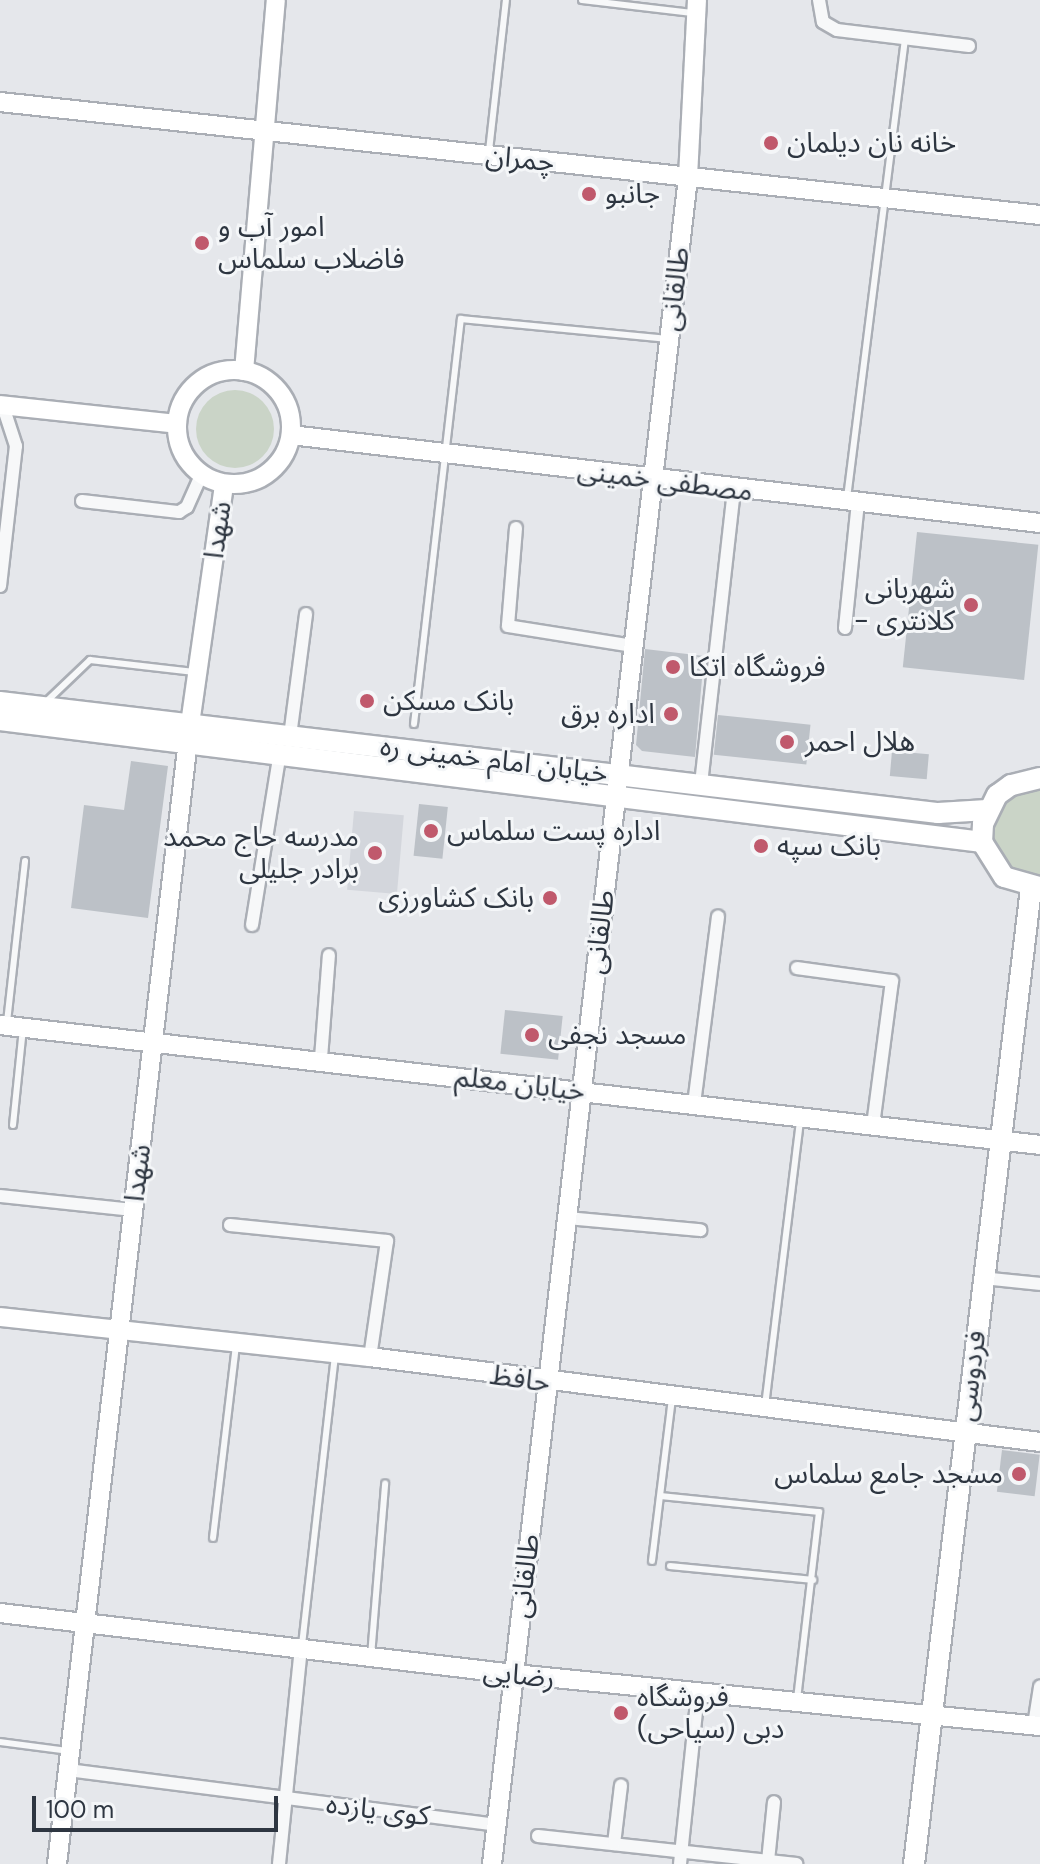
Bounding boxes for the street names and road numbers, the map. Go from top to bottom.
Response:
street label: چمران [484,139,556,179]
street label: طالقانی [653,245,697,333]
street label: مصطفی خمینی [575,454,755,508]
street label: شهدا [197,499,239,561]
street label: خیابان امام خمینی ره [378,729,610,791]
street label: طالقانی [578,888,622,976]
street label: خیابان معلم [453,1059,587,1109]
street label: شهدا [118,1142,158,1204]
street label: فردوسی [949,1329,993,1423]
street label: حافظ [488,1358,552,1400]
street label: طالقانی [503,1532,547,1620]
street label: رضایی [482,1655,556,1695]
street label: کوی یازده [324,1787,432,1833]

